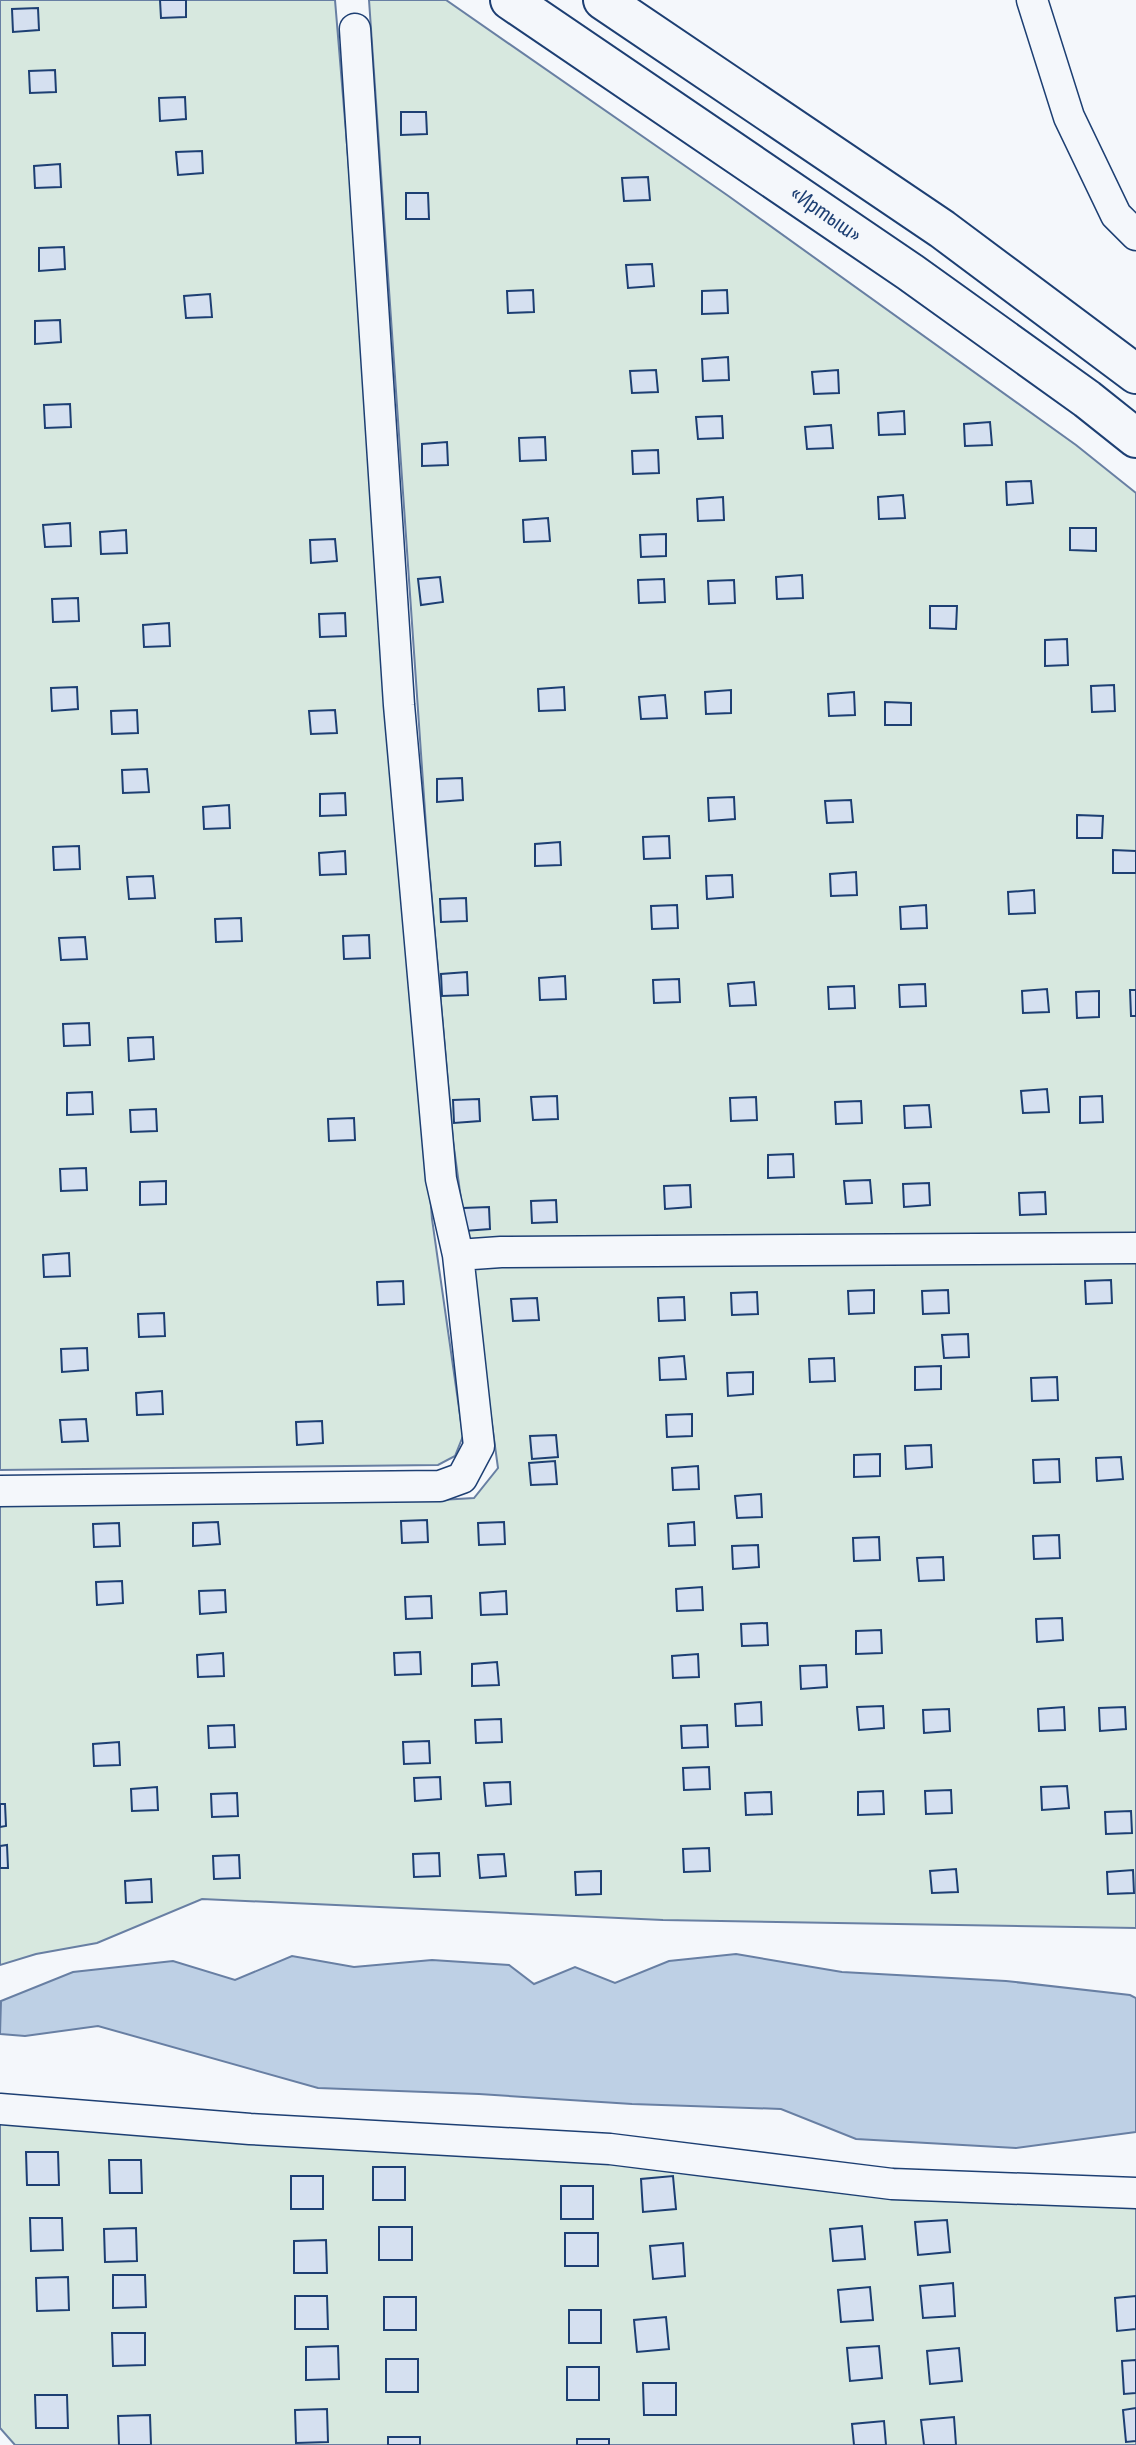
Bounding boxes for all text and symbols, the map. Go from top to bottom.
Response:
street label: «Иртыш» [784,179,868,249]

